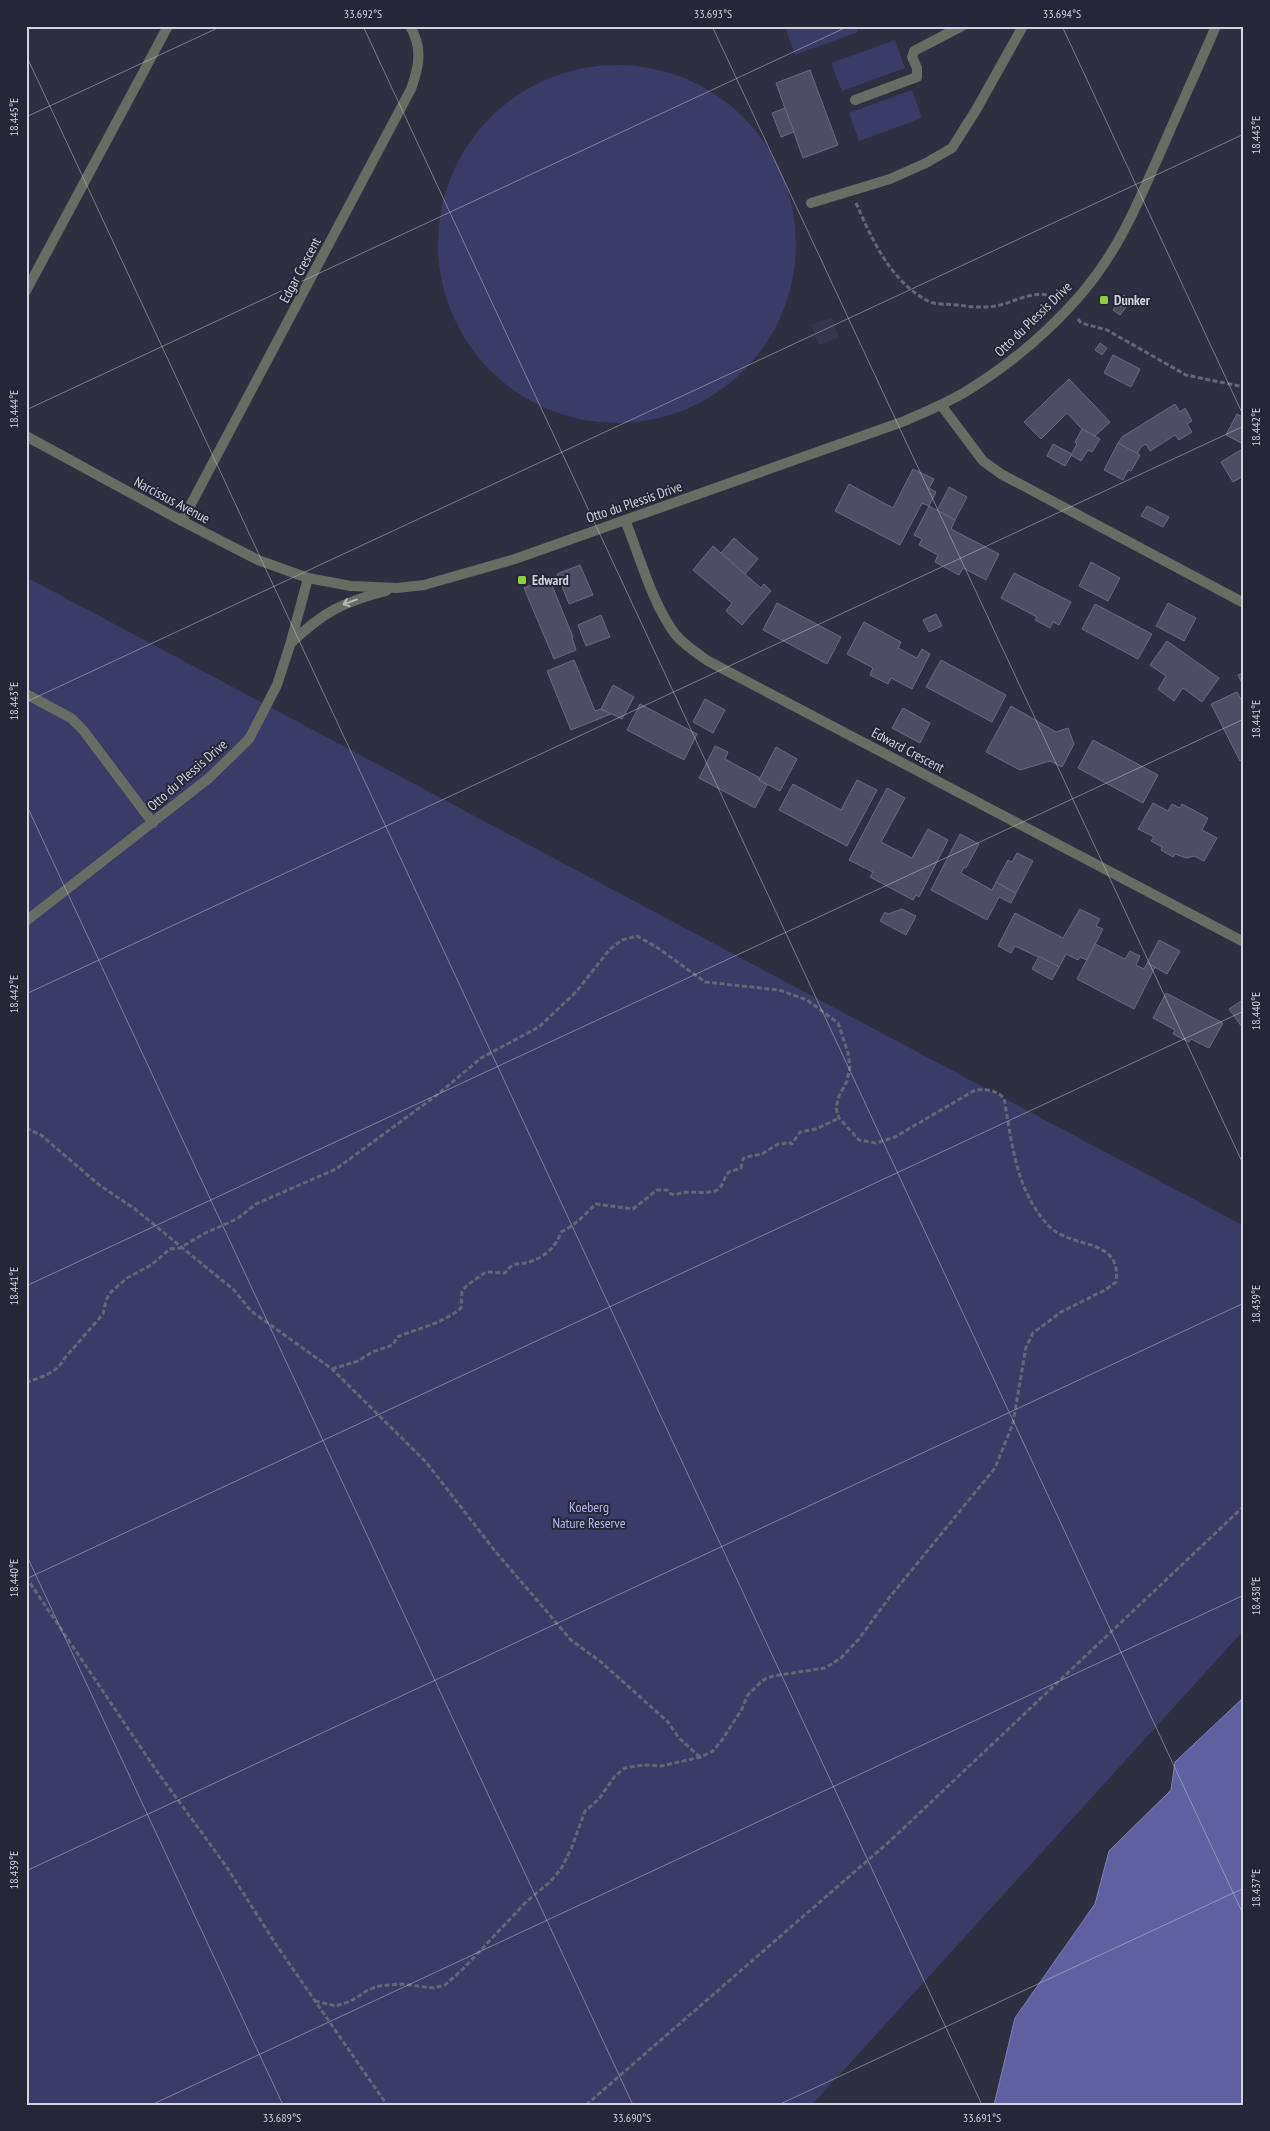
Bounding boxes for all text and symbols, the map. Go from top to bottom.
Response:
text: 33.692°S [344,6,382,21]
text: 33.693°S [694,6,732,21]
text: 33.694°S [1043,6,1081,21]
text: 18.445°E [6,98,21,136]
text: 18.443°E [1248,116,1263,154]
street label: Edgar Crescent [275,234,325,306]
street label: Otto du Plessis Drive [991,278,1076,360]
place label: Dunker [1114,291,1151,309]
marker: Dunker [1098,294,1110,306]
text: 18.444°E [6,390,21,428]
text: 18.442°E [1248,408,1263,446]
street label: Narcissus Avenue [131,473,213,528]
street label: Otto du Plessis Drive [584,477,685,527]
place label: Edward [532,571,569,589]
marker: Edward [516,574,528,586]
one-way arrow [343,598,358,607]
text: 18.443°E [6,682,21,720]
text: 18.441°E [1248,700,1263,738]
street label: Edward Crescent [868,723,948,777]
street label: Otto du Plessis Drive [143,735,231,815]
text: 18.442°E [6,975,21,1013]
text: 18.440°E [1248,992,1263,1030]
text: 18.441°E [6,1267,21,1305]
text: 18.439°E [1248,1285,1263,1323]
park label: Koeberg Nature Reserve [552,1498,626,1532]
text: 18.440°E [6,1559,21,1597]
text: 18.438°E [1248,1577,1263,1615]
text: 18.439°E [6,1851,21,1889]
text: 18.437°E [1248,1869,1263,1907]
text: 33.689°S [263,2110,301,2125]
text: 33.690°S [613,2110,651,2125]
text: 33.691°S [963,2110,1001,2125]

